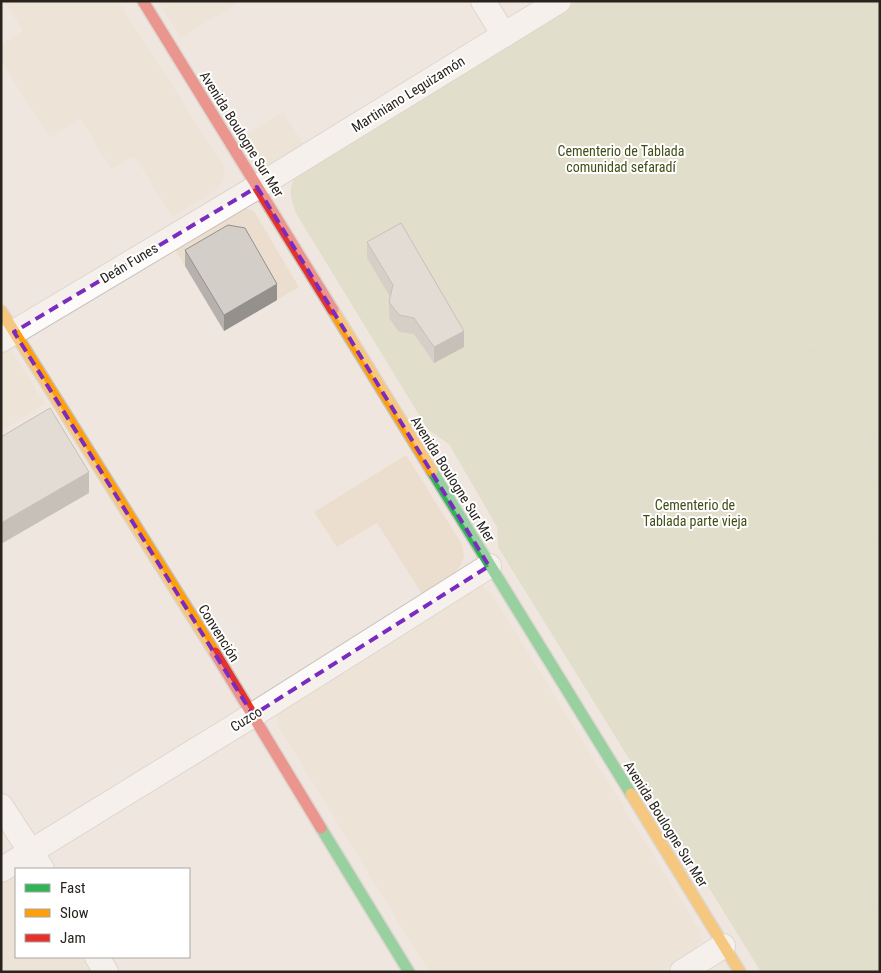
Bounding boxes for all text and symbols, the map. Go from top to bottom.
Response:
street label: Martiniano Leguizamón [349,53,467,135]
street label: Avenida Boulogne Sur Mer [197,68,287,200]
park label: Cementerio de Tablada comunidad sefaradí [558,143,684,175]
street label: Deán Funes [97,240,161,286]
street label: Avenida Boulogne Sur Mer [408,413,498,545]
park label: Cementerio de Tablada parte vieja [643,497,747,529]
street label: Convención [195,601,243,665]
street label: Cuzco [227,703,265,735]
street label: Avenida Boulogne Sur Mer [621,758,711,890]
legend [15,868,190,958]
text: Fast [60,879,85,897]
text: Slow [60,904,89,922]
text: Jam [60,929,86,947]

